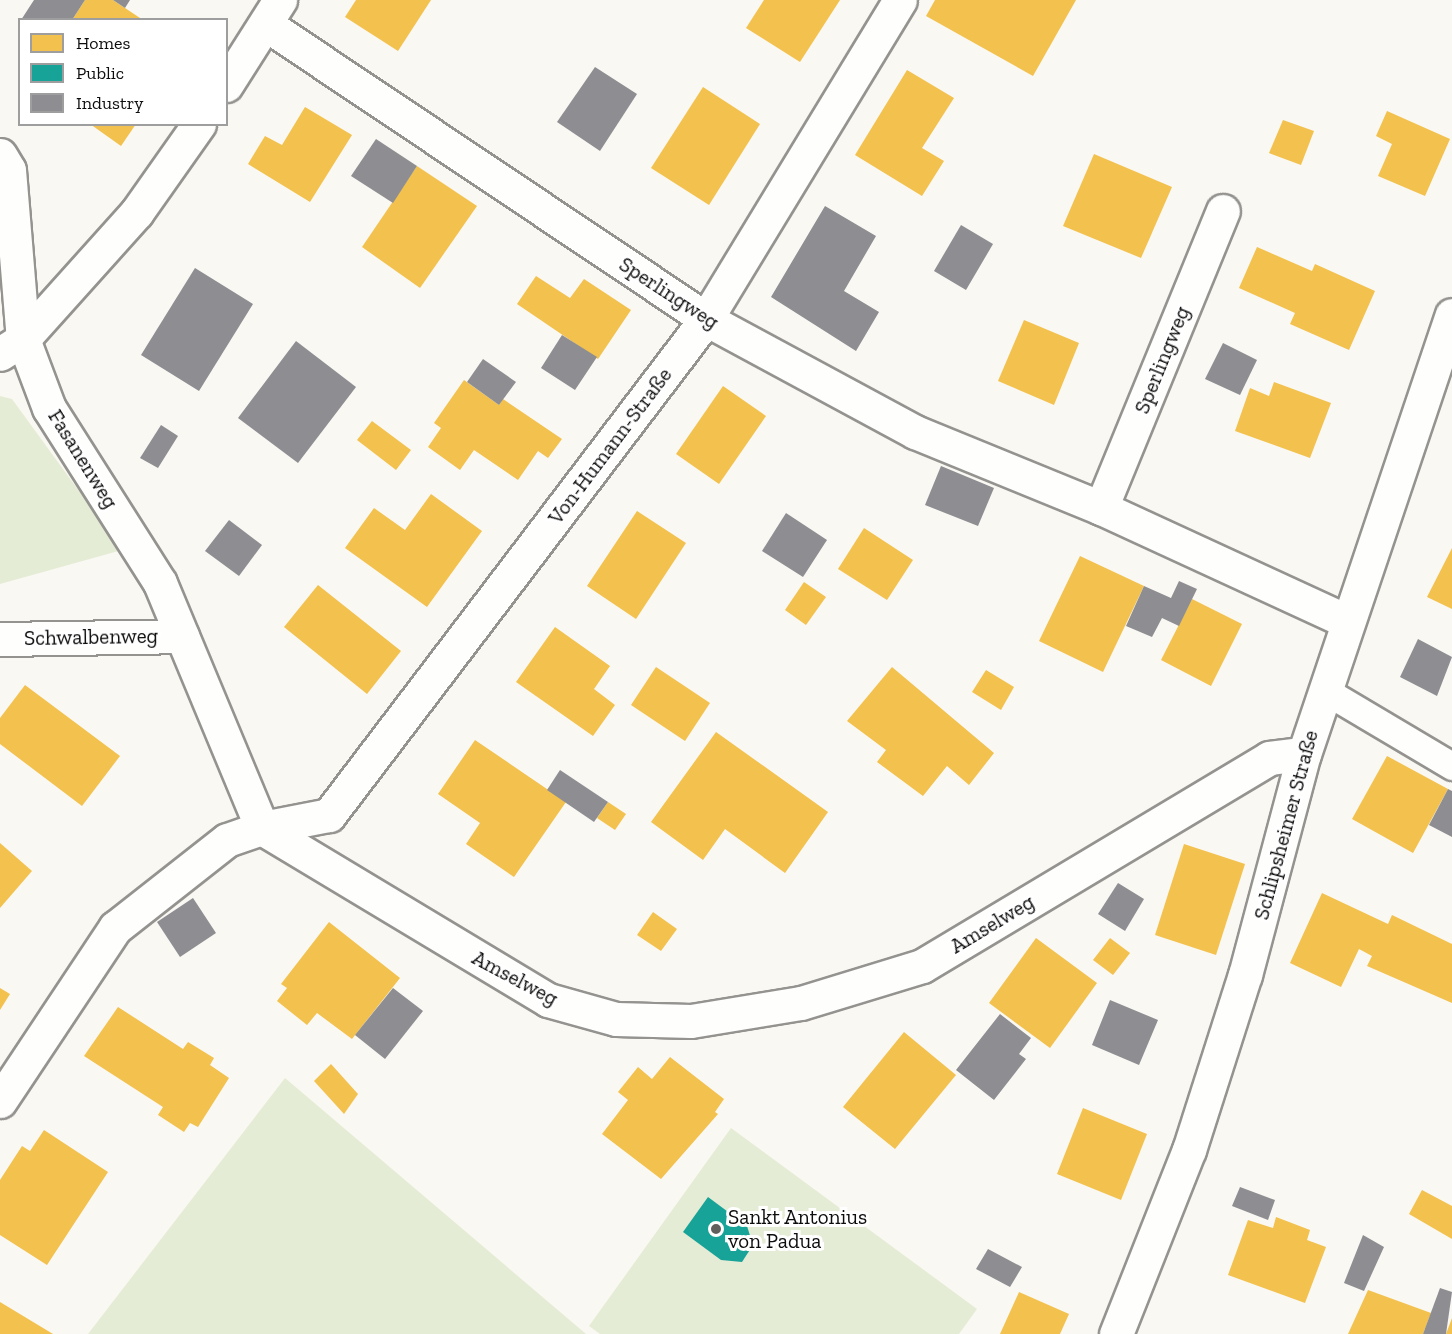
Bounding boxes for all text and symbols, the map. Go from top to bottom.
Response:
legend [18,18,228,126]
text: Homes [76,32,130,54]
text: Public [76,62,124,84]
text: Industry [76,92,143,114]
street label: Sperlingweg [615,252,723,334]
street label: Sperlingweg [1129,303,1195,417]
street label: Von-Humann-Straße [543,363,677,529]
street label: Fasanenweg [43,405,123,513]
street label: Schwalbenweg [24,623,158,651]
street label: Schlipsheimer Straße [1249,727,1323,923]
street label: Amselweg [945,889,1039,959]
street label: Amselweg [468,945,562,1011]
place label: Sankt Antonius von Padua [728,1204,868,1254]
marker: Sankt Antonius von Padua [709,1222,723,1236]

